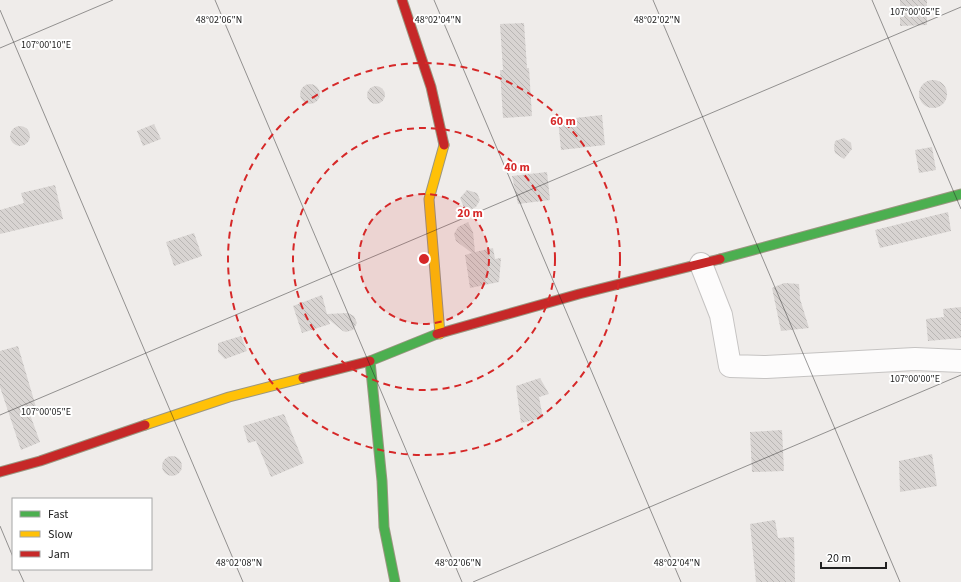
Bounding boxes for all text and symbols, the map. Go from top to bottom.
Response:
text: 107°00'05"E [890,5,940,19]
text: 48°02'06"N [196,13,242,27]
text: 48°02'04"N [415,13,461,27]
text: 48°02'02"N [634,13,680,27]
text: 107°00'10"E [21,38,71,52]
text: 60 m [550,113,576,130]
text: 40 m [504,159,530,176]
text: 20 m [457,205,483,222]
centre of rings [417,252,431,266]
text: 107°00'00"E [890,372,940,386]
text: 107°00'05"E [21,405,71,419]
legend [12,498,152,570]
text: Fast [48,506,68,523]
text: Slow [48,526,73,543]
scale bar [821,544,886,570]
text: Jam [48,546,70,563]
text: 20 m [827,550,851,567]
text: 48°02'08"N [216,556,262,570]
text: 48°02'06"N [435,556,481,570]
text: 48°02'04"N [654,556,700,570]

